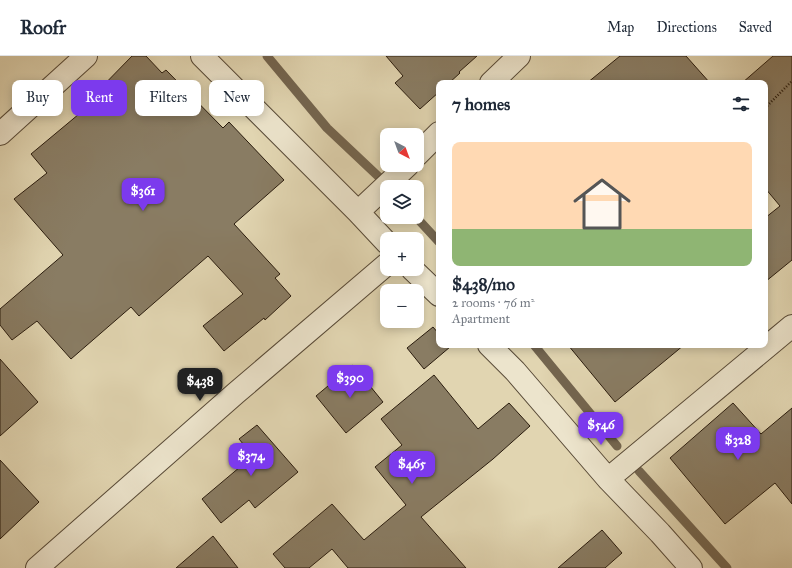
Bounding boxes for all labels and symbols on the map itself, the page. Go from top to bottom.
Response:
north arrow [380,128,424,172]
pin: $361 [119,178,167,212]
pin: $390 [326,365,374,399]
pin: $438 [176,368,224,402]
pin: $546 [577,412,625,446]
pin: $328 [714,427,762,461]
pin: $374 [227,443,275,477]
pin: $465 [388,451,436,485]

